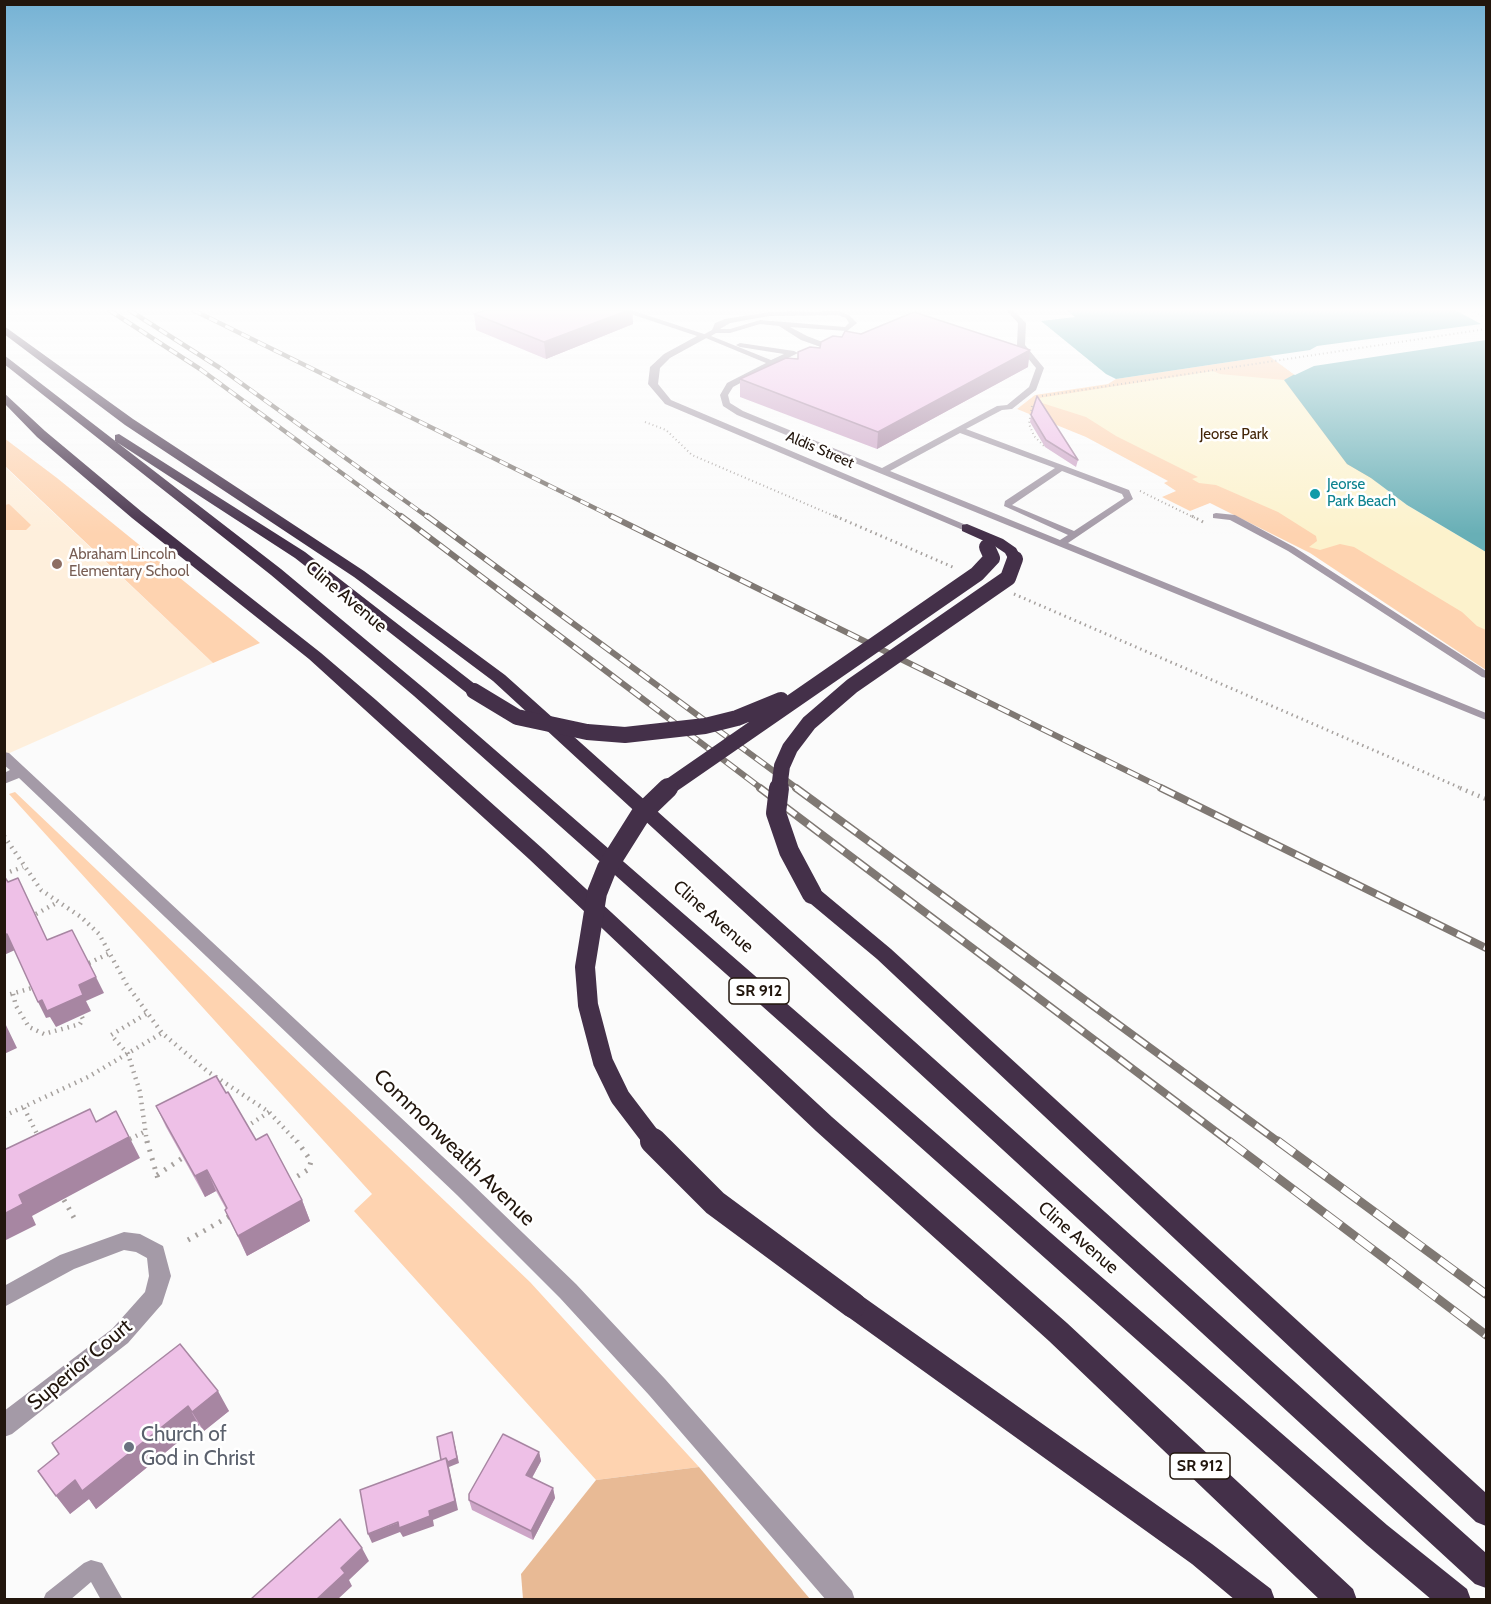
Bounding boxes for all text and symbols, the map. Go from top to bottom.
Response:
park label: Jeorse Park [1200,426,1268,444]
street label: Aldis Street [783,428,857,472]
place label: Jeorse Park Beach [1327,476,1396,511]
marker: Jeorse Park Beach [1308,487,1322,501]
place label: Abraham Lincoln Elementary School [69,546,189,581]
marker: Abraham Lincoln Elementary School [50,557,64,571]
street label: Cline Avenue [301,557,391,637]
street label: Cline Avenue [668,876,758,958]
road number: SR 912 [729,978,789,1004]
street label: Commonwealth Avenue [368,1064,540,1232]
street label: Cline Avenue [1033,1197,1123,1279]
street label: Superior Court [23,1314,137,1416]
place label: Church of God in Christ [141,1422,255,1472]
marker: Church of God in Christ [122,1440,136,1454]
road number: SR 912 [1170,1453,1230,1479]

